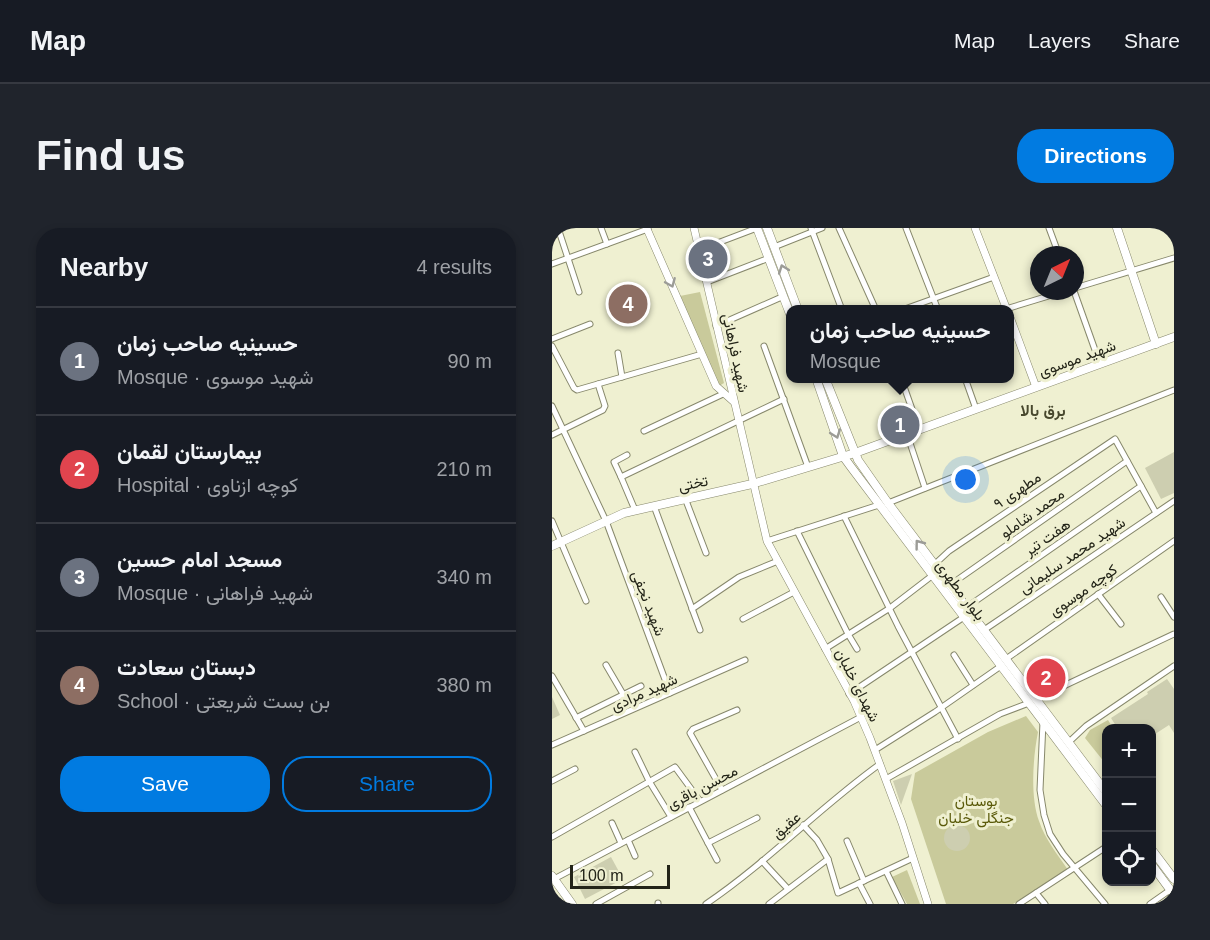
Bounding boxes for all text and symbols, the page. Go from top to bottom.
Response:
text: Map [30,25,86,56]
text: Map [954,29,995,52]
text: Layers [1028,29,1091,52]
text: Share [1124,29,1180,52]
button: Directions [1017,129,1174,183]
text: Find us [36,132,185,179]
pin: 3 [688,237,728,282]
north arrow [1030,246,1084,300]
text: Nearby [60,252,148,282]
text: 4 results [416,256,492,278]
one-way arrow [777,264,790,275]
one-way arrow [664,276,676,287]
pin: 4 [608,282,648,326]
popup [786,305,1014,383]
street label: شهید فراهانی [717,312,753,395]
text: حسینیه صاحب زمان [810,318,990,343]
text: حسینیه صاحب زمان [117,331,298,356]
street label: شهید موسوی [1036,336,1119,382]
text: 1 [74,350,85,372]
text: 90 m [448,350,492,372]
text: Mosque [810,350,881,372]
text: Mosque · شهید موسوی [117,366,313,388]
pin: 1 [880,402,920,448]
district label: برق بالا [1020,402,1066,421]
one-way arrow [828,428,841,438]
text: بیمارستان لقمان [117,439,262,464]
text: 2 [74,458,85,480]
text: 210 m [436,458,492,480]
your location [951,465,980,494]
street label: مطهری ۹ [990,468,1045,514]
street label: تختی [677,471,710,496]
text: Hospital · کوچه ازناوی [117,474,298,496]
street label: محمد شاملو [997,485,1068,542]
street label: شهید محمد سلیمانی [1016,513,1130,598]
street label: هفت تیر [1020,515,1074,560]
one-way arrow [916,540,927,551]
text: مسجد امام حسین [117,547,282,572]
street label: بلوار مطهری [931,557,989,625]
street label: کوچه موسوی [1046,560,1122,621]
text: 3 [74,566,85,588]
text: 340 m [436,566,492,588]
street label: شهید نجفی [627,568,669,639]
text: Mosque · شهید فراهانی [117,582,313,604]
street label: شهدای خلبان [831,646,884,725]
text: دبستان سعادت [117,655,256,680]
pin: 2 [1026,656,1066,700]
street label: شهید مرادی [608,670,681,716]
text: 4 [74,674,85,696]
text: 380 m [436,674,492,696]
text: School · بن بست شریعتی [117,690,330,712]
map controls [1102,724,1156,886]
button: + [1102,724,1156,778]
button: Save [60,756,270,812]
button: Share [282,756,492,812]
street label: محسن باقری [664,761,741,814]
button: − [1102,778,1156,832]
park label: بوستان جنگلی خلبان [938,792,1014,828]
street label: عقیق [768,808,805,844]
button: locate [1102,832,1156,886]
scale bar [570,862,670,890]
text: 100 m [579,867,623,884]

